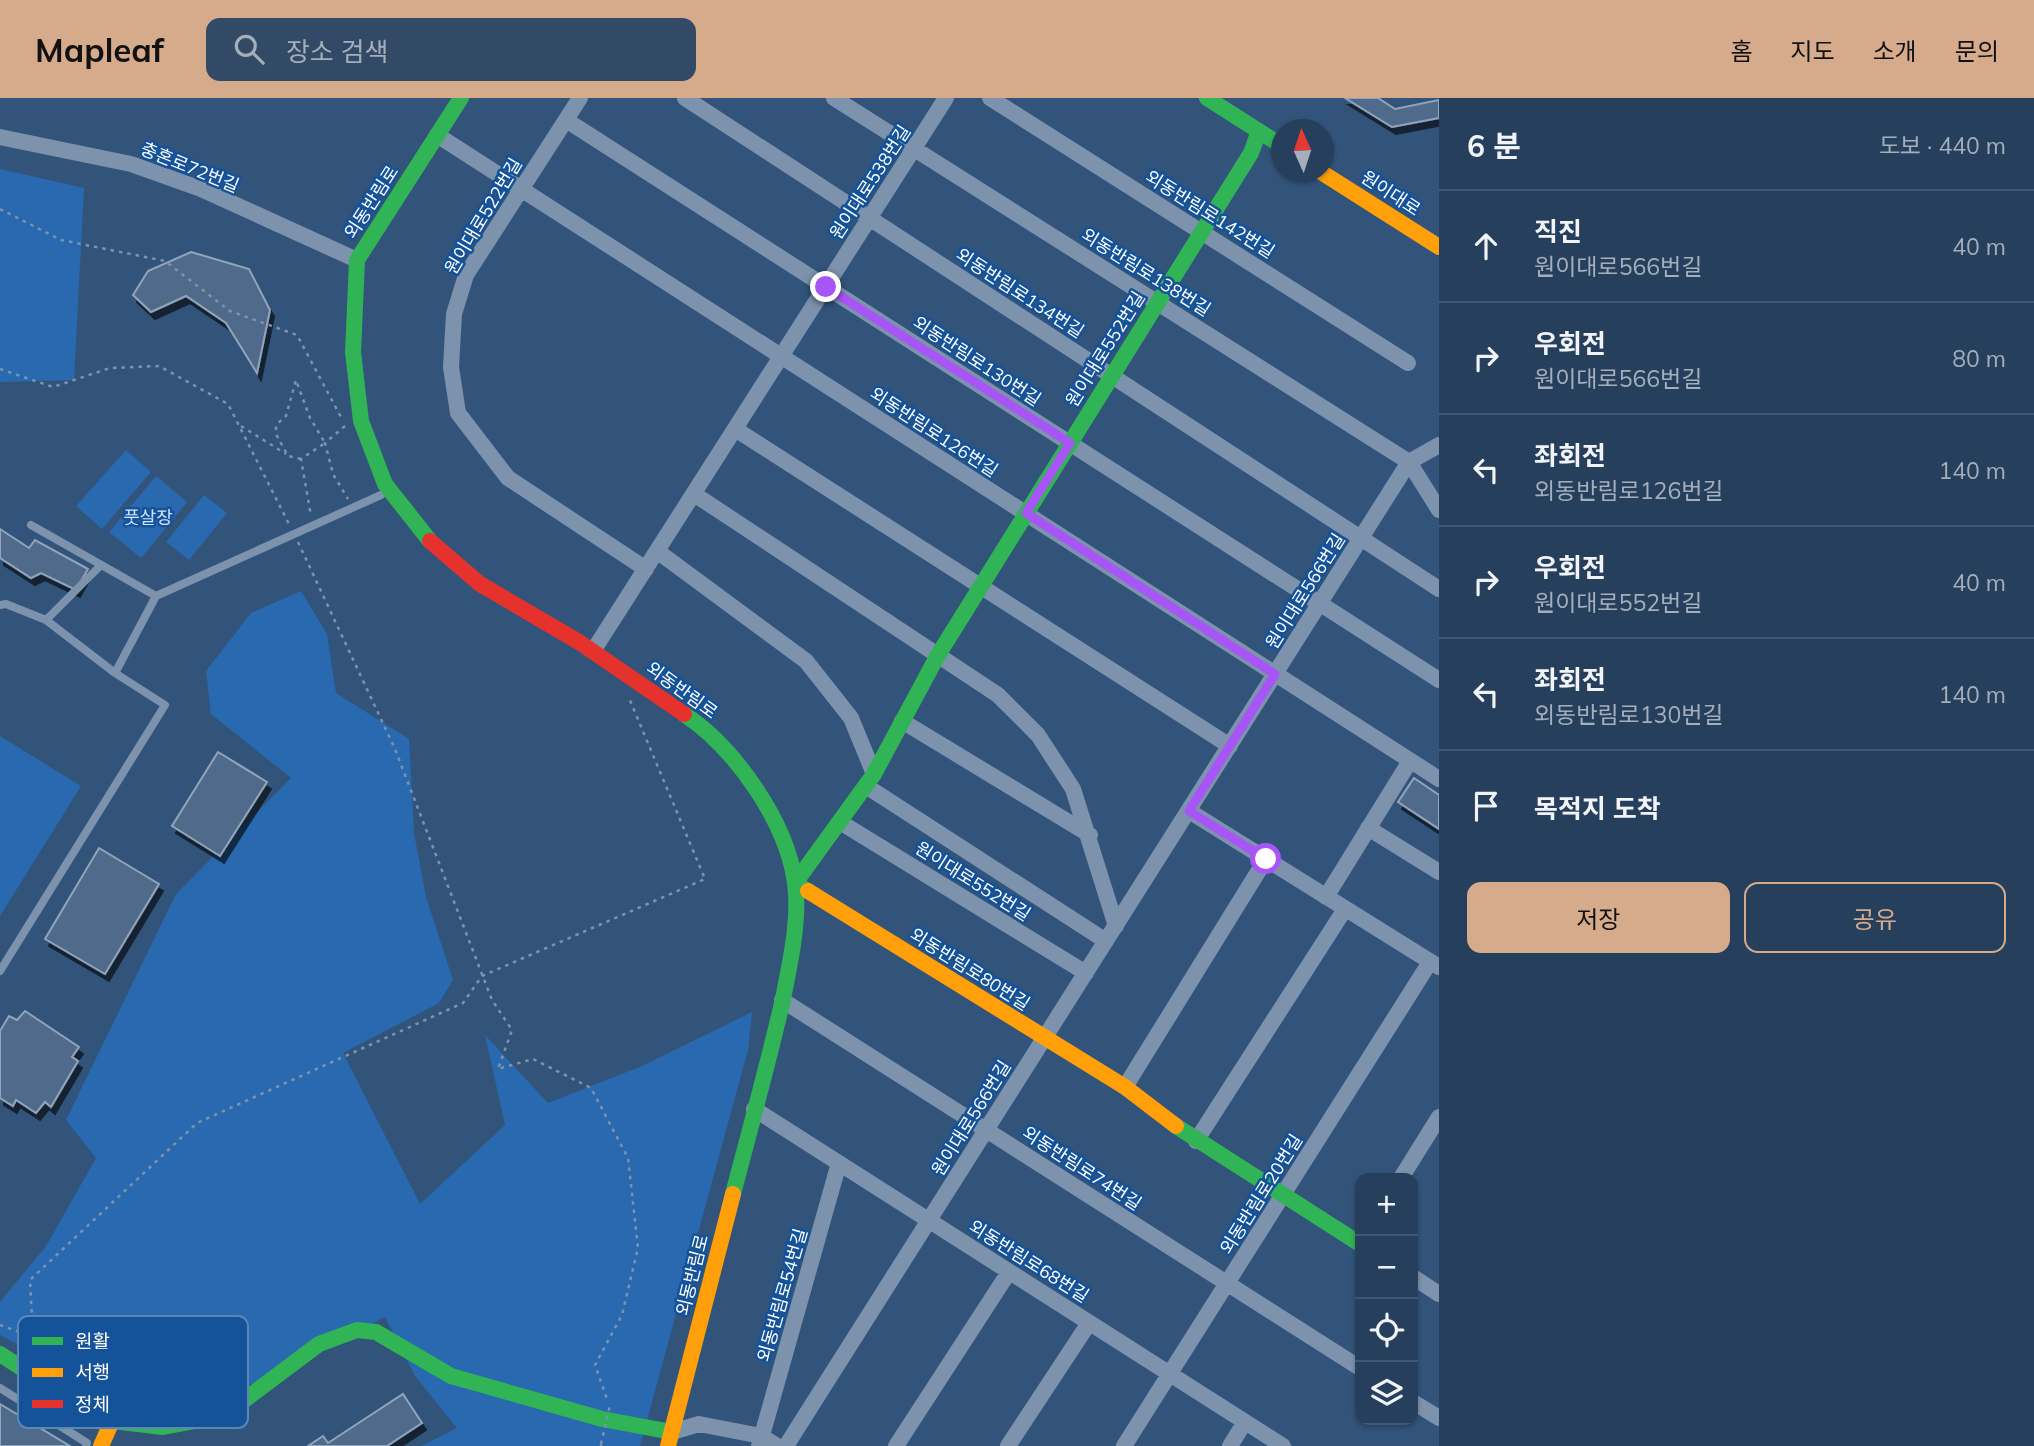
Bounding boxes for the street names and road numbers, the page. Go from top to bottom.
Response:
street label: 원이대로538번길 [824,120,916,244]
street label: 충혼로72번길 [137,137,243,197]
street label: 원이대로522번길 [439,154,527,278]
street label: 외동반림로 [339,161,403,243]
street label: 외동반림로142번길 [1141,165,1279,263]
street label: 원이대로 [1357,165,1425,221]
street label: 외동반림로138번길 [1077,223,1215,321]
street label: 외동반림로134번길 [952,243,1088,343]
street label: 원이대로552번길 [1060,287,1150,411]
street label: 외동반림로130번길 [909,311,1045,411]
street label: 외동반림로126번길 [866,382,1002,482]
street label: 원이대로566번길 [1260,529,1350,653]
street label: 외동반림로 [642,656,722,724]
street label: 원이대로552번길 [911,836,1035,926]
street label: 외동반림로80번길 [906,923,1034,1015]
street label: 원이대로566번길 [926,1056,1016,1180]
street label: 외동반림로74번길 [1018,1121,1146,1215]
street label: 외동반림로20번길 [1215,1130,1307,1258]
street label: 외동반림로68번길 [965,1215,1093,1307]
street label: 외동반림로54번길 [752,1226,812,1364]
street label: 외동반림로 [671,1232,713,1318]

